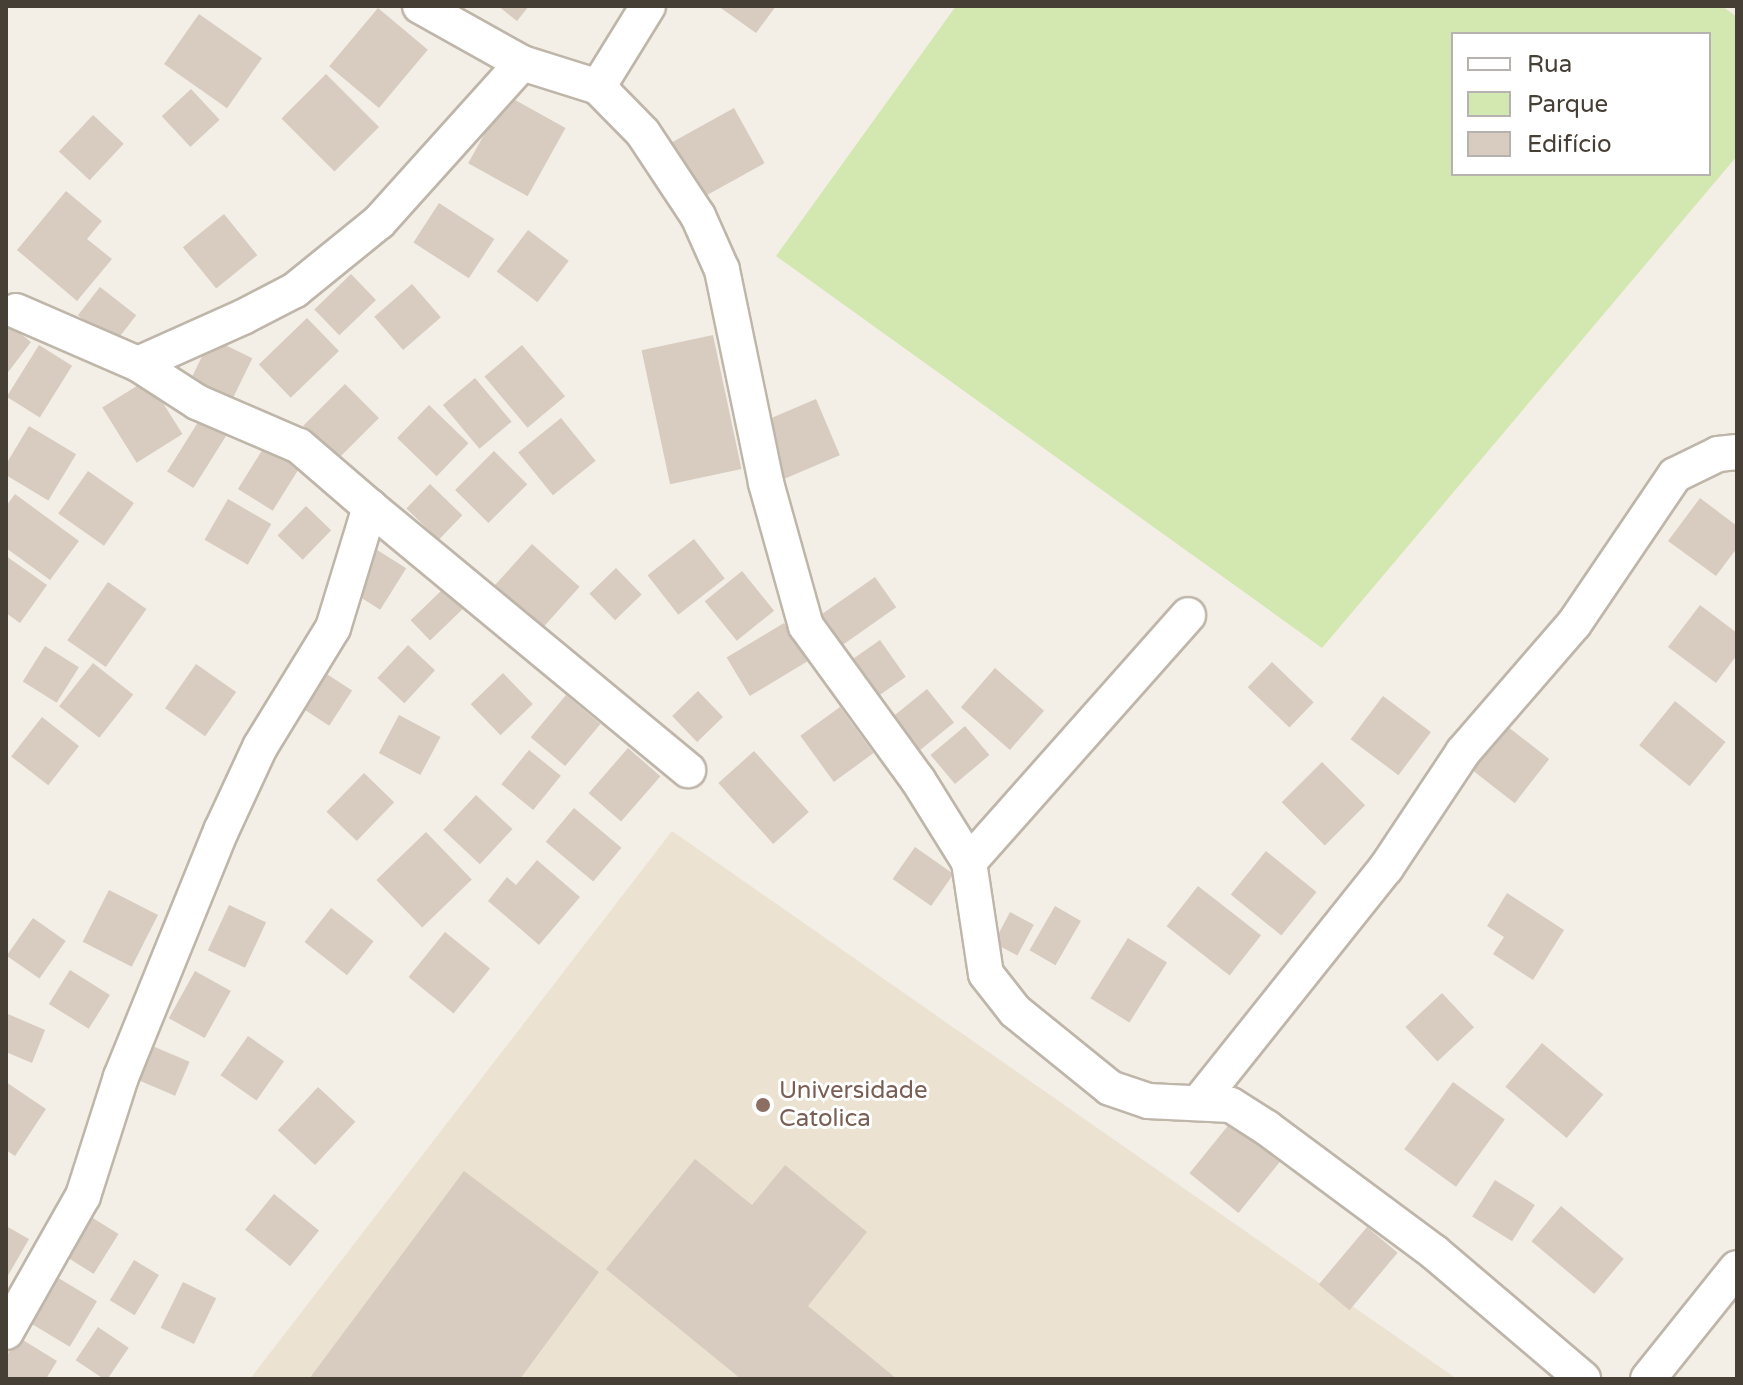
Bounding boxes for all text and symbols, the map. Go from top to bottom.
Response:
legend [1451,32,1711,176]
text: Rua [1527,50,1572,79]
text: Parque [1527,90,1608,119]
text: Edifício [1527,130,1612,159]
place label: Universidade Catolica [779,1077,928,1133]
marker: Universidade Catolica [754,1096,772,1114]

